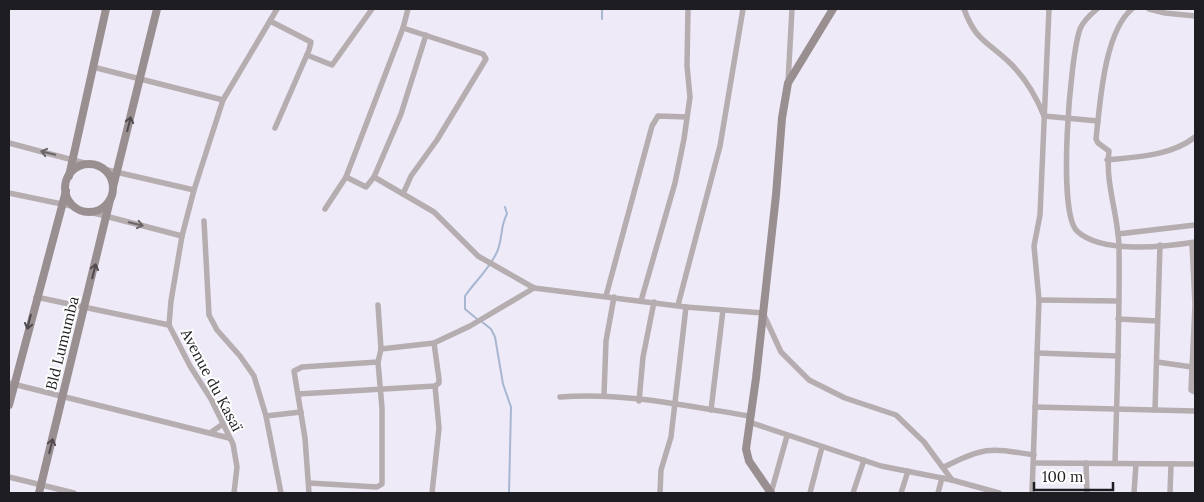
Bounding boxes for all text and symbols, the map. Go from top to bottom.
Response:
one-way arrow [125,116,134,132]
one-way arrow [41,148,57,157]
one-way arrow [128,220,144,229]
one-way arrow [90,263,99,279]
street label: Bld Lumumba [41,294,83,392]
one-way arrow [24,314,34,330]
street label: Avenue du Kasaï [176,324,247,435]
one-way arrow [47,438,56,454]
scale bar [1034,460,1113,492]
text: 100 m [1042,467,1083,486]

